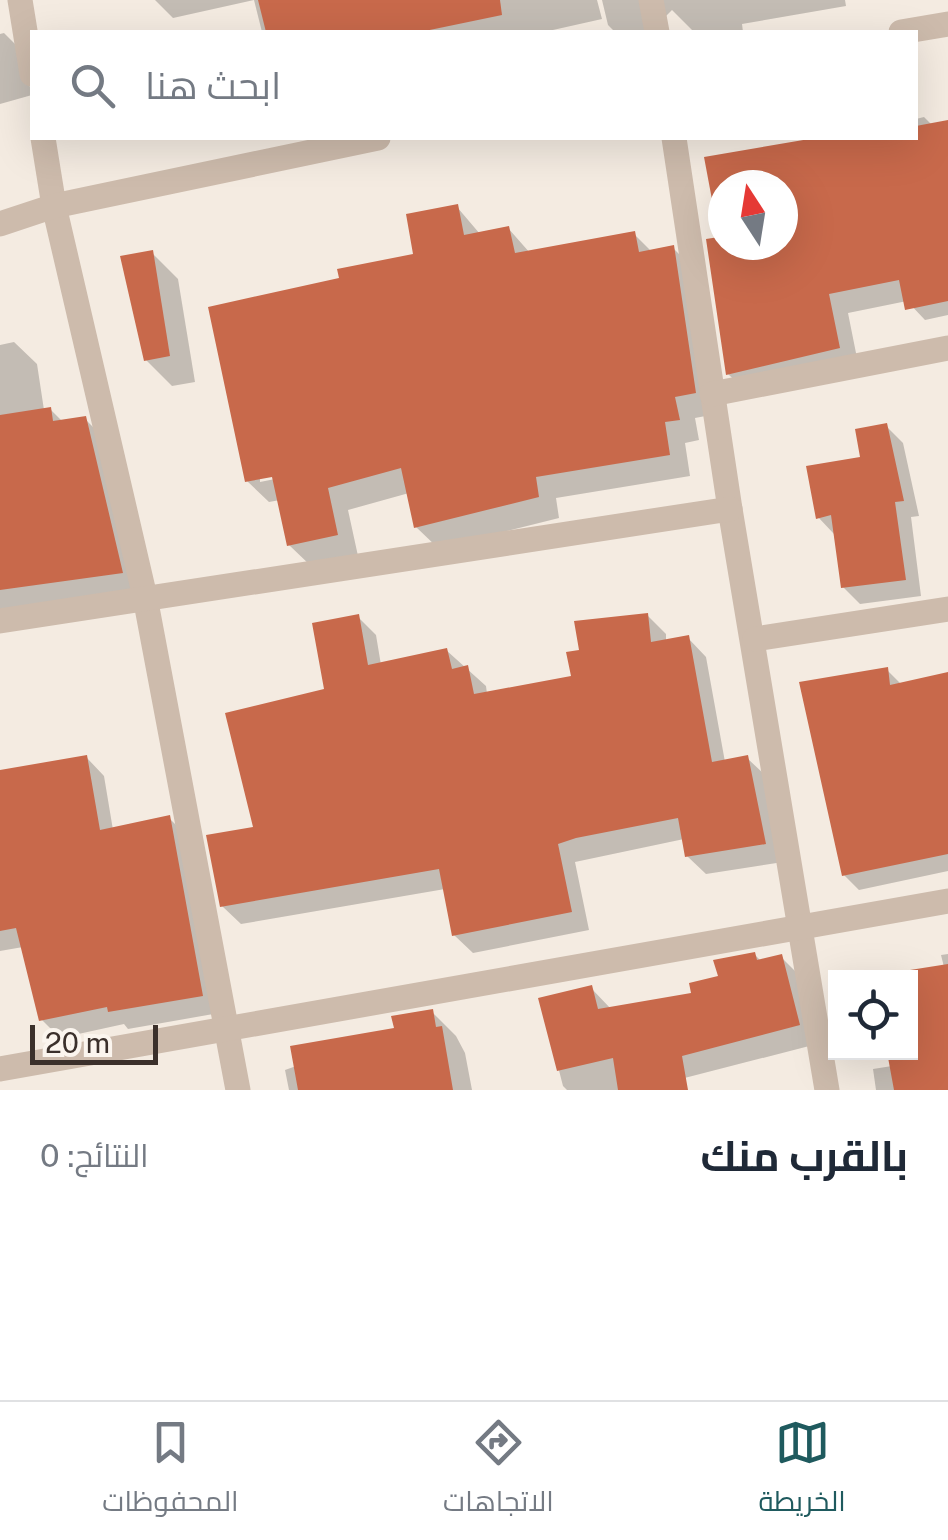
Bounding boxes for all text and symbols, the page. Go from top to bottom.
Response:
search box [30,30,918,140]
icon: search [65,58,120,113]
text: ابحث هنا [145,63,281,108]
north arrow [708,170,798,260]
map controls [828,970,918,1060]
button: locate [828,970,918,1060]
scale bar [30,1020,158,1064]
text: 20 m [45,1026,110,1059]
text: بالقرب منك [700,1131,908,1180]
text: النتائج: 0 [40,1137,149,1174]
tab: المحفوظات [102,1415,239,1527]
tab: الاتجاهات [443,1415,554,1527]
tab: الخريطة [758,1415,846,1527]

